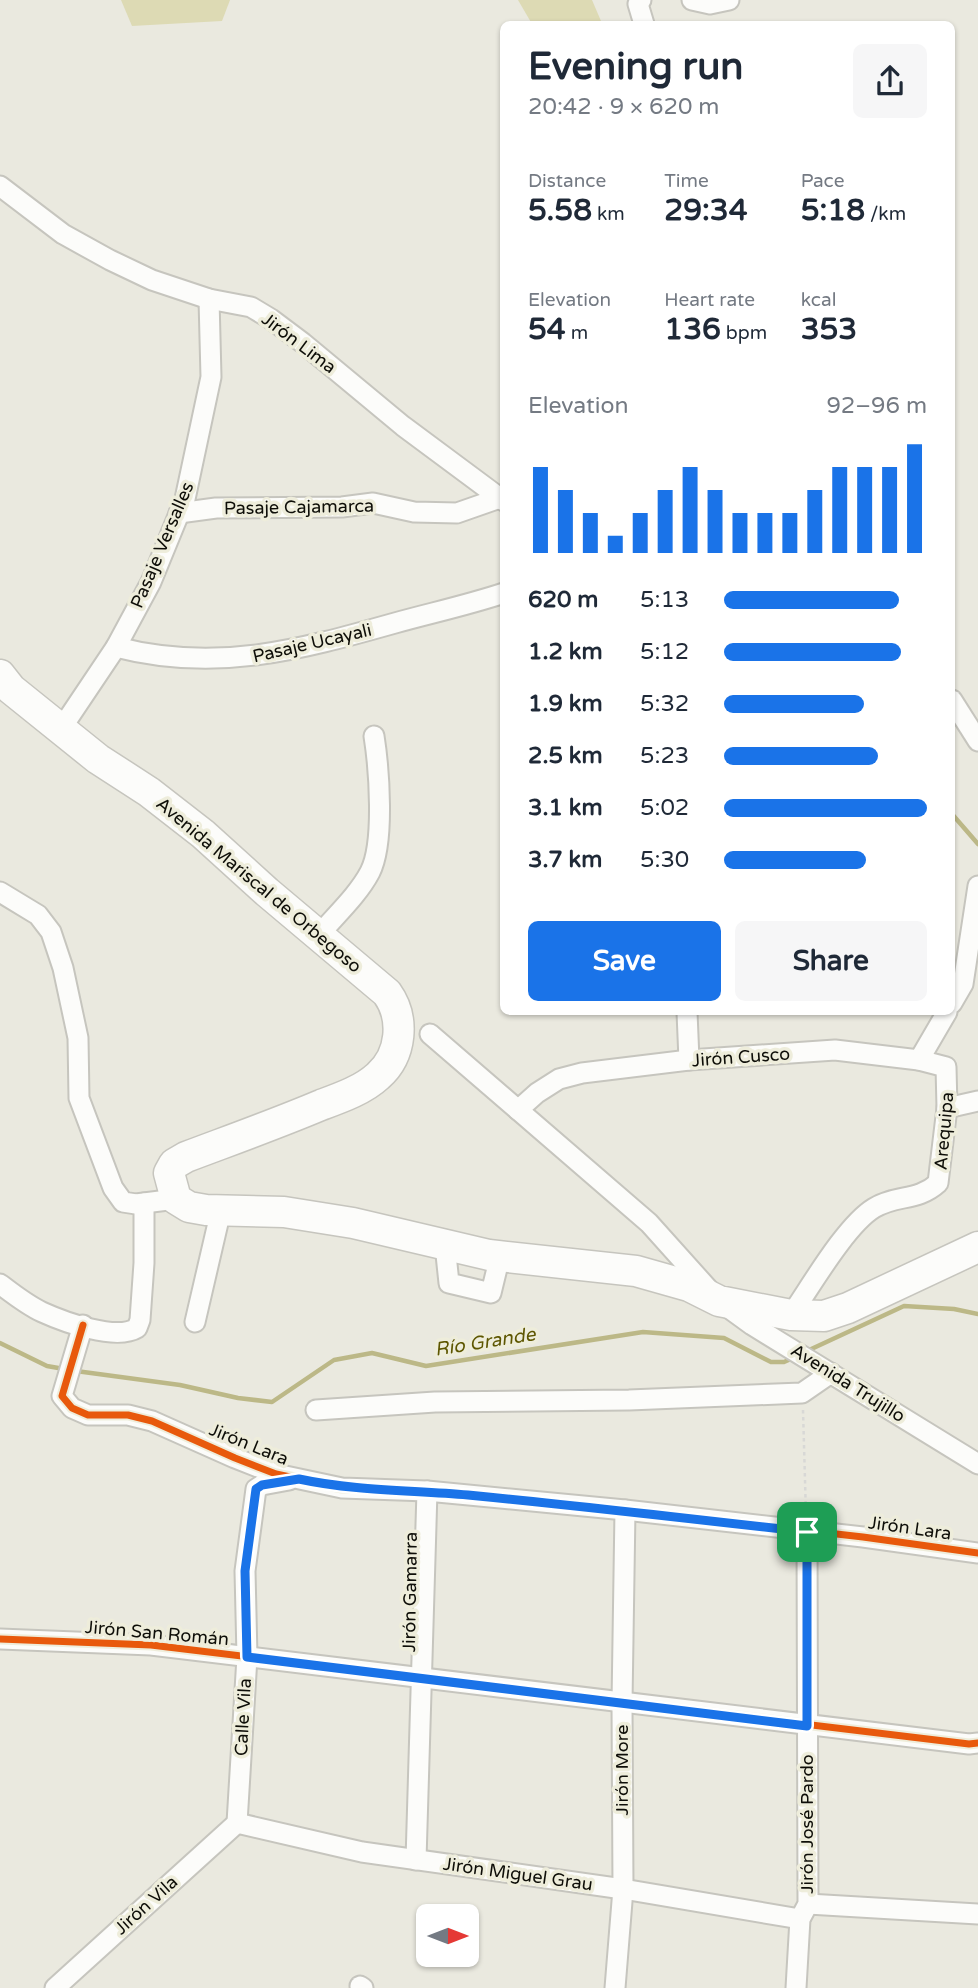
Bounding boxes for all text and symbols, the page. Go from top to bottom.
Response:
text: Evening run [528,44,743,90]
button: share [853,44,927,118]
text: 20:42 · 9 × 620 m [528,93,719,121]
text: Distance [528,170,606,192]
text: Time [664,170,709,192]
text: Pace [801,170,844,192]
text: 5.58 [528,192,592,229]
text: 29:34 [664,192,748,229]
text: 5:18 [801,192,865,229]
text: km [592,203,625,225]
text: /km [865,203,906,225]
text: Elevation [528,289,611,311]
text: Heart rate [664,289,755,311]
text: kcal [801,289,836,311]
street label: Jirón Lima [257,308,341,378]
text: 54 [528,311,566,348]
text: 136 [664,311,721,348]
text: 353 [801,311,857,348]
text: m [566,322,588,344]
text: bpm [721,322,767,344]
text: Elevation [528,392,629,420]
text: 92–96 m [826,392,927,420]
street label: Pasaje Versalles [125,479,199,611]
street label: Pasaje Cajamarca [224,495,374,519]
text: 620 m [528,586,598,614]
text: 5:13 [640,586,689,614]
street label: Pasaje Ucayali [250,619,374,667]
text: 1.2 km [528,638,603,666]
text: 5:12 [640,638,689,666]
text: 1.9 km [528,690,603,718]
text: 5:32 [640,690,689,718]
text: 2.5 km [528,742,603,770]
text: 5:23 [640,742,689,770]
street label: Avenida Mariscal de Orbegoso [152,793,366,977]
text: 3.1 km [528,794,603,822]
text: 5:02 [640,794,689,822]
text: 3.7 km [528,846,602,874]
text: 5:30 [640,846,689,874]
button: Save [528,921,721,1001]
button: Share [735,921,927,1001]
street label: Jirón Cusco [691,1043,791,1071]
street label: Arequipa [930,1091,958,1171]
water label: Río Grande [433,1323,538,1361]
street label: Avenida Trujillo [787,1339,909,1427]
street label: Jirón Lara [206,1418,292,1470]
pin [777,1502,837,1562]
street label: Jirón Lara [867,1511,953,1545]
icon: arrive [788,1513,826,1551]
street label: Jirón Gamarra [398,1532,422,1652]
street label: Jirón San Román [84,1616,230,1650]
street label: Calle Vila [230,1678,256,1756]
street label: Jirón More [611,1725,633,1815]
street label: Jirón José Pardo [796,1754,818,1894]
street label: Jirón Miguel Grau [442,1853,594,1895]
street label: Jirón Vila [110,1871,182,1939]
north arrow [416,1904,480,1967]
map controls [416,1904,479,1967]

